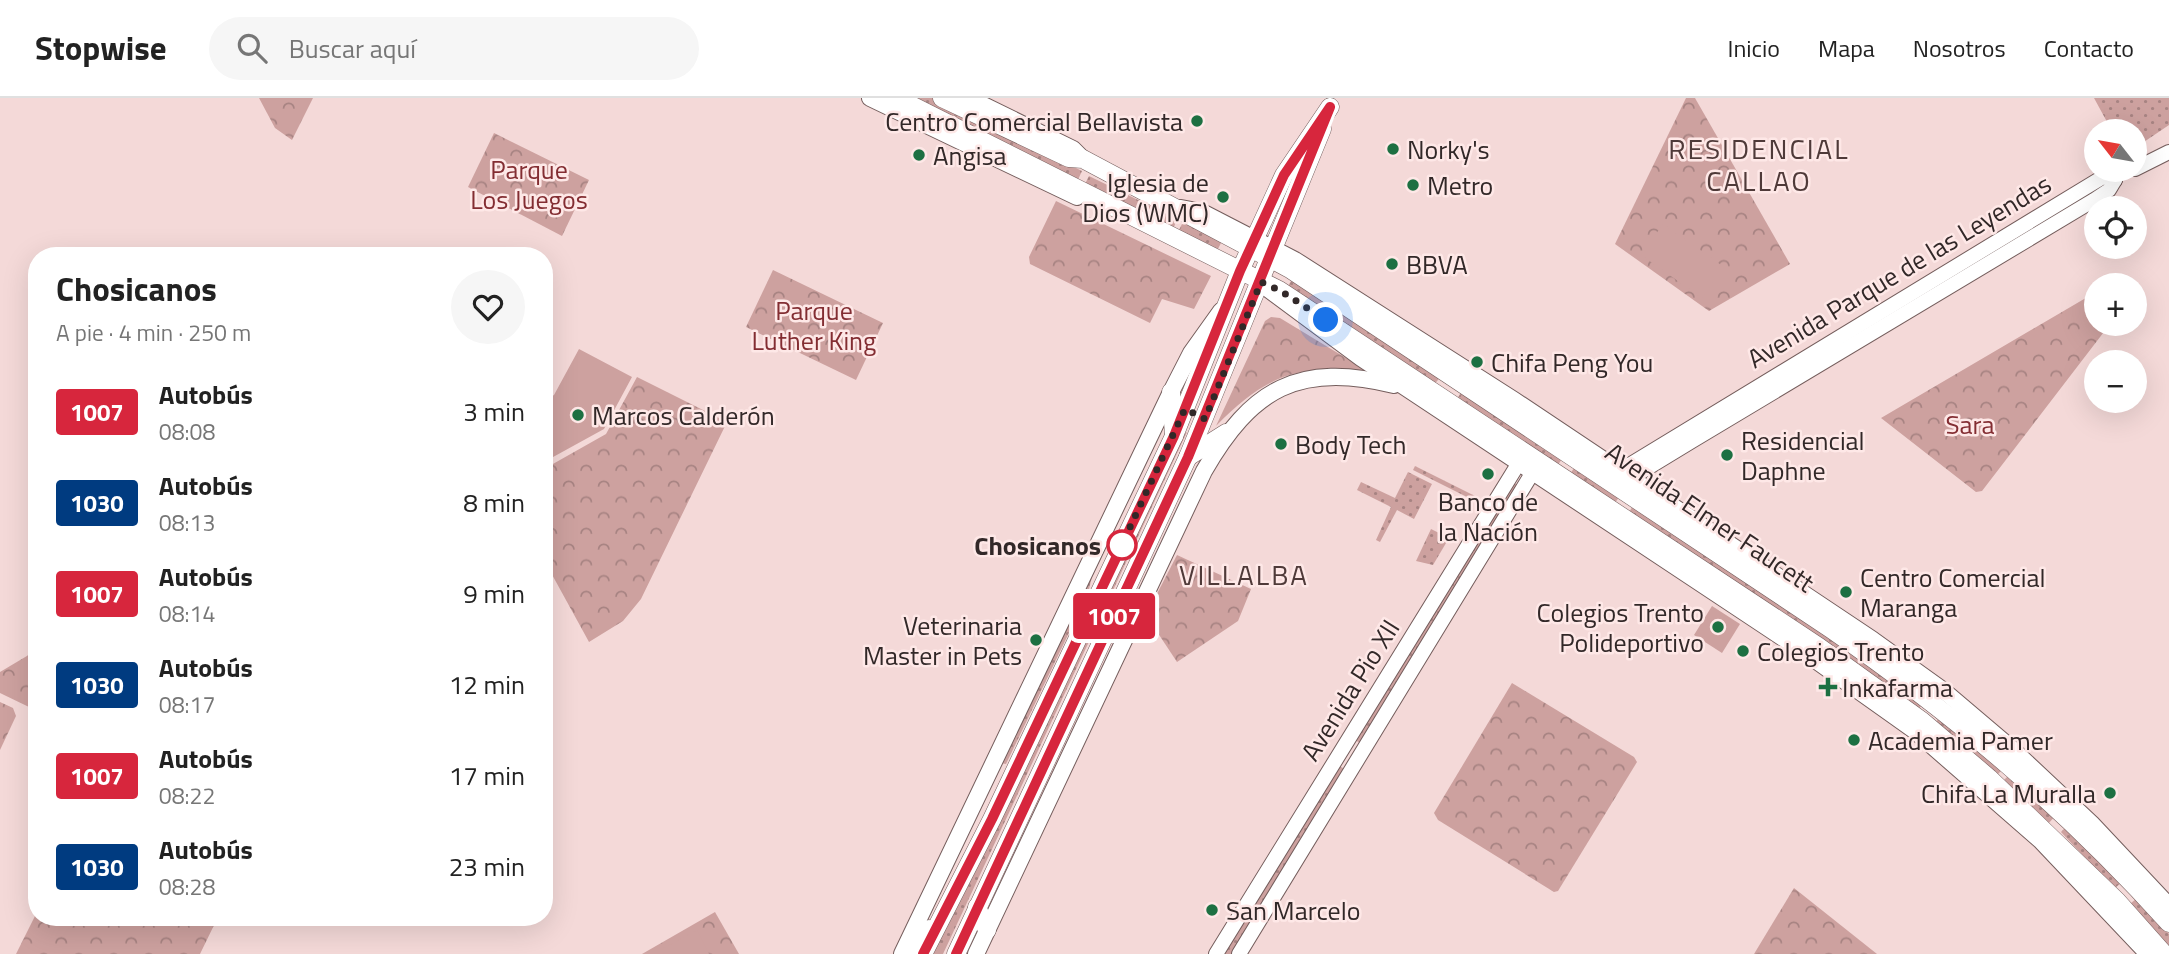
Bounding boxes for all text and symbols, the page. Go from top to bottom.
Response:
search box [209,17,699,80]
text: Stopwise [35,23,167,73]
icon: search [233,29,271,67]
text: Buscar aquí [289,29,416,68]
text: Inicio [1728,30,1780,66]
text: Mapa [1818,30,1875,66]
text: Nosotros [1913,30,2006,66]
text: Contacto [2044,30,2134,66]
place label: Centro Comercial Bellavista [885,102,1183,141]
marker: Centro Comercial Bellavista [1189,113,1205,129]
north arrow [2084,119,2147,182]
map controls [2084,119,2147,413]
district label: RESIDENCIAL CALLAO [1668,127,1850,202]
place label: Norky's [1407,130,1490,169]
place label: Angisa [933,136,1007,175]
marker: Norky's [1385,141,1401,157]
marker: Angisa [911,147,927,163]
park label: Parque Los Juegos [470,150,588,219]
place label: Iglesia de Dios (WMC) [1082,163,1209,232]
street label: Avenida Parque de las Leyendas [1739,164,2059,378]
place label: Metro [1427,166,1493,205]
marker: Metro [1405,177,1421,193]
marker: Iglesia de Dios (WMC) [1215,189,1231,205]
button: locate [2084,196,2147,259]
place label: BBVA [1406,245,1468,284]
marker: BBVA [1384,256,1400,272]
text: Chosicanos [56,264,217,314]
button: heart [451,270,525,344]
button: + [2084,273,2147,336]
park label: Parque Luther King [752,291,876,360]
your location [1308,302,1343,337]
text: A pie · 4 min · 250 m [56,315,251,350]
place label: Chifa Peng You [1491,343,1653,382]
button: − [2084,350,2147,413]
marker: Chifa Peng You [1469,354,1485,370]
text: Autobús [159,375,253,414]
text: 3 min [463,392,525,431]
text: 1007 [70,394,124,430]
place label: Marcos Calderón [592,396,775,435]
park label: Sara [1945,405,1995,444]
marker: Marcos Calderón [570,407,586,423]
text: 08:08 [159,414,215,449]
place label: Residencial Daphne [1741,421,1865,490]
place label: Body Tech [1295,425,1407,464]
street label: Avenida Elmer Faucett [1598,432,1822,602]
marker: Body Tech [1273,436,1289,452]
marker: Residencial Daphne [1719,447,1735,463]
text: Autobús [159,466,253,505]
marker: Banco de la Nación [1480,466,1496,482]
place label: Banco de la Nación [1438,482,1538,551]
text: 8 min [463,483,525,522]
text: 1030 [70,485,124,521]
text: 08:13 [159,505,215,540]
place label: Chosicanos [974,526,1101,565]
marker: Chosicanos [1107,530,1137,560]
district label: VILLALBA [1179,553,1309,596]
text: Autobús [159,557,253,596]
place label: Centro Comercial Maranga [1860,558,2045,627]
text: 9 min [463,574,525,613]
text: 1007 [70,576,124,612]
marker: Centro Comercial Maranga [1838,584,1854,600]
line badge: 1007 [1065,593,1163,639]
place label: Colegios Trento Polideportivo [1537,593,1704,662]
text: 08:14 [159,596,215,631]
text: 1007 [1087,598,1141,634]
place label: Veterinaria Master in Pets [863,606,1022,675]
street label: Avenida Pio XII [1291,612,1409,768]
marker: Colegios Trento Polideportivo [1710,619,1726,635]
marker: Veterinaria Master in Pets [1028,632,1044,648]
place label: Colegios Trento [1757,632,1924,671]
marker: Colegios Trento [1735,643,1751,659]
text: Autobús [159,648,253,687]
text: 12 min [449,665,525,704]
text: 1030 [70,667,124,703]
place label: Inkafarma [1842,668,1953,707]
marker: Inkafarma [1820,679,1836,695]
text: 08:17 [159,687,215,722]
place label: Academia Pamer [1868,721,2053,760]
marker: Academia Pamer [1846,732,1862,748]
text: Autobús [159,739,253,778]
text: 17 min [449,756,525,795]
text: 1007 [70,758,124,794]
place label: Chifa La Muralla [1921,774,2096,813]
text: 08:22 [159,778,215,813]
marker: Chifa La Muralla [2102,785,2118,801]
text: Autobús [159,830,253,869]
text: 23 min [449,847,525,886]
text: 1030 [70,849,124,885]
text: 08:28 [159,869,215,904]
place label: San Marcelo [1226,891,1360,930]
marker: San Marcelo [1204,902,1220,918]

